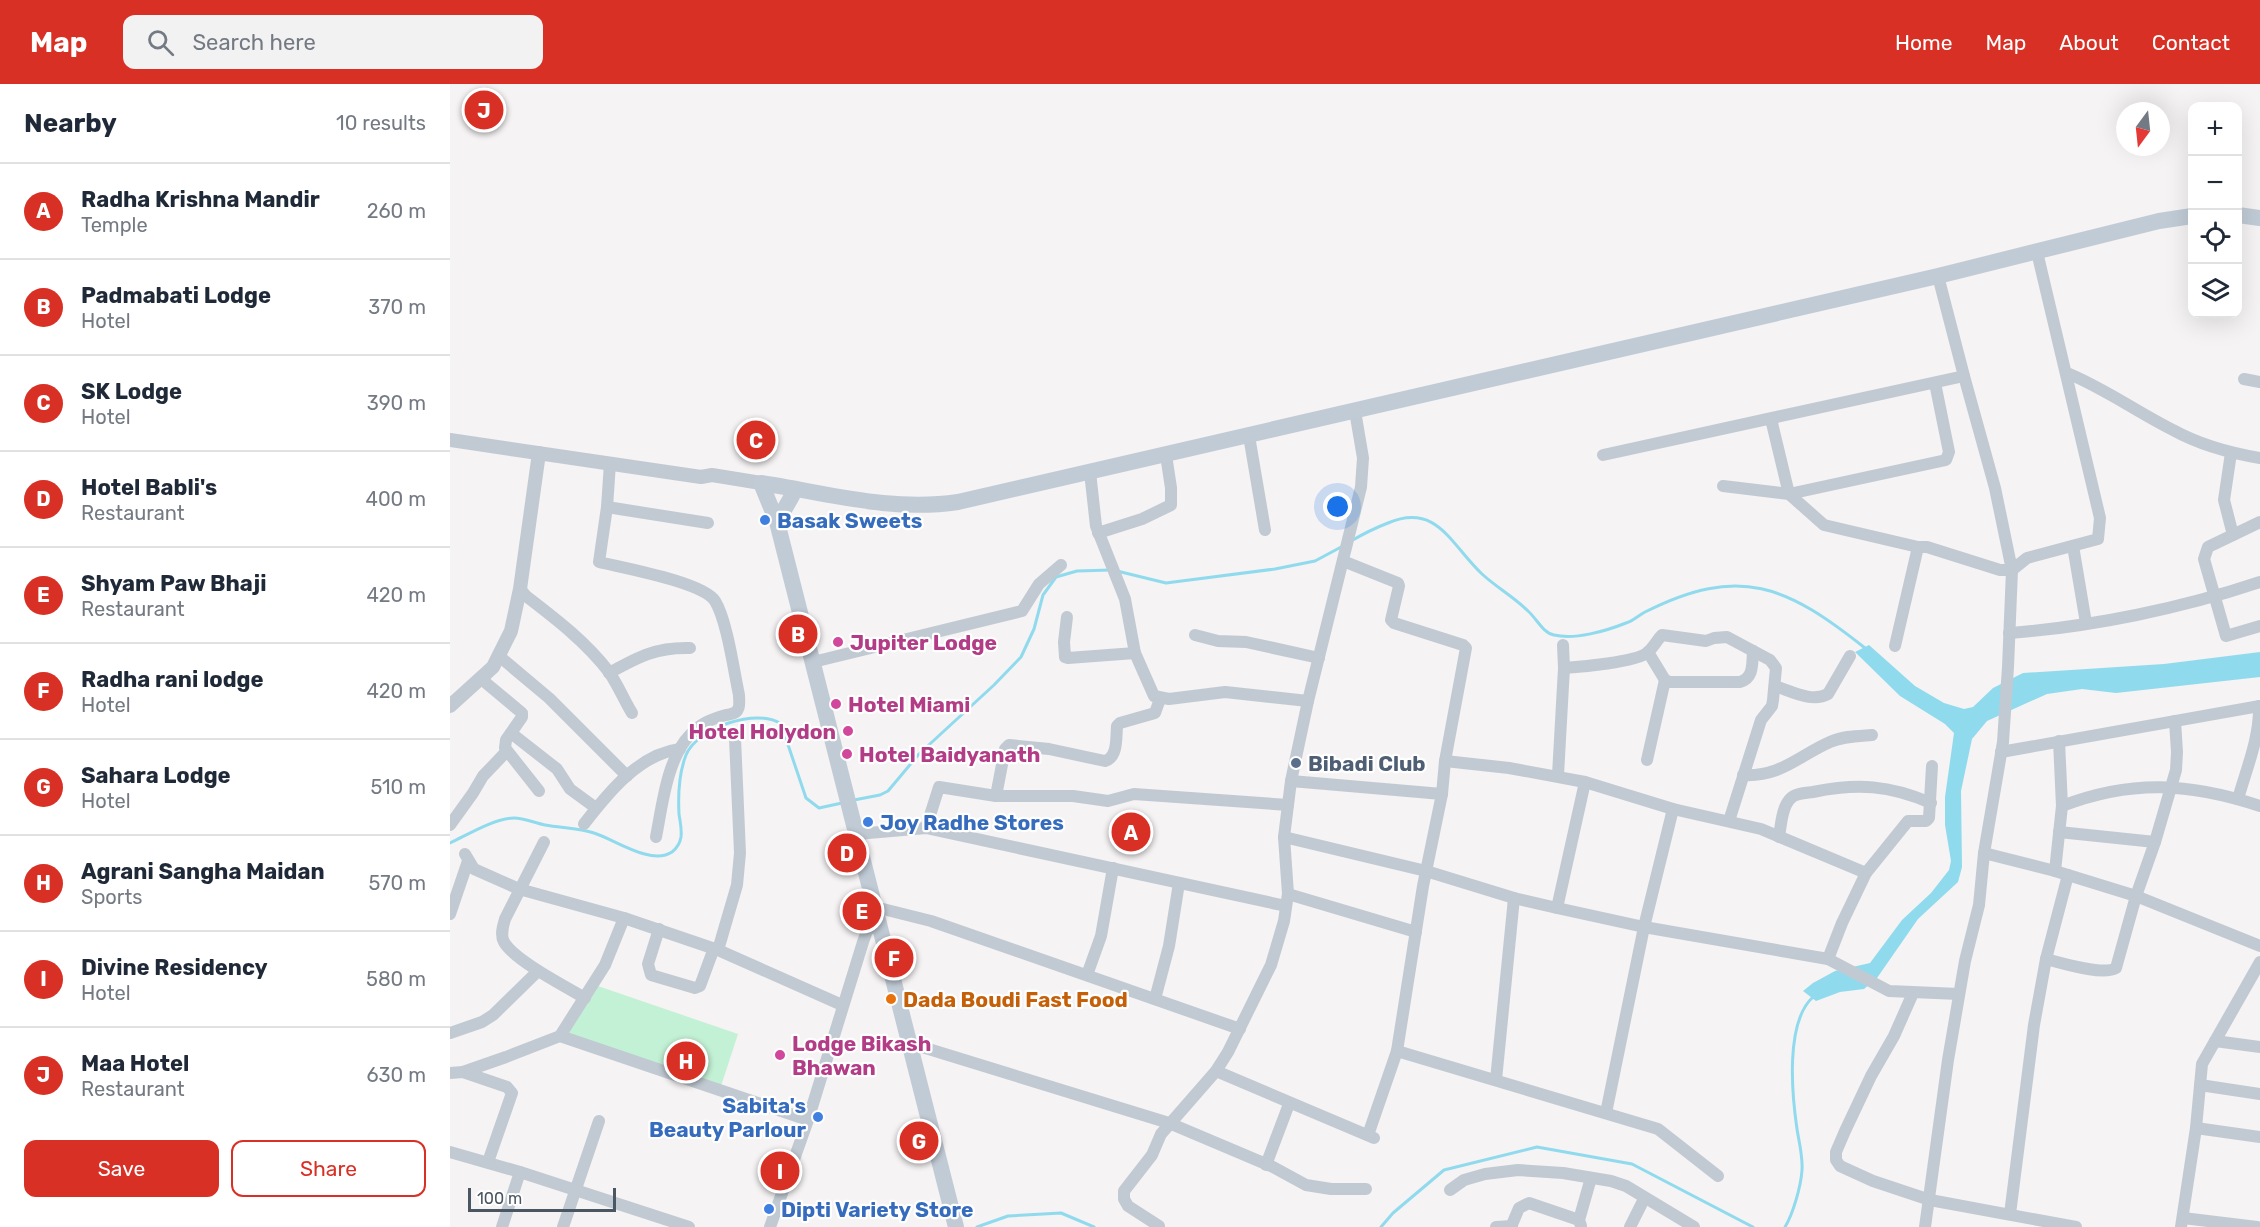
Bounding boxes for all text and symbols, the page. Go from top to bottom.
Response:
search box [123,15,543,69]
text: Map [30,26,87,59]
icon: search [144,26,177,59]
text: Search here [192,29,316,56]
text: Home [1895,30,1952,55]
text: Map [1985,30,2026,55]
text: About [2059,30,2119,55]
text: Contact [2152,30,2230,55]
pin: J [465,87,504,132]
north arrow [2116,102,2170,156]
map controls [2188,102,2242,318]
button: + [2188,102,2242,156]
text: Nearby [24,108,117,139]
text: 10 results [336,111,426,135]
button: − [2188,156,2242,210]
text: Radha Krishna Mandir [81,186,320,213]
text: A [36,199,51,223]
text: 260 m [367,199,426,223]
button: locate [2188,210,2242,264]
text: Temple [81,213,148,237]
button: layers [2188,264,2242,318]
text: Padmabati Lodge [81,282,271,309]
text: B [36,295,51,319]
text: 370 m [368,295,426,319]
text: Hotel [81,309,131,333]
text: SK Lodge [81,378,182,405]
text: C [36,391,51,415]
text: 390 m [367,391,426,415]
text: Hotel [81,405,131,429]
pin: C [736,418,776,462]
text: Hotel Babli's [81,474,217,501]
text: D [36,487,51,511]
text: 400 m [366,487,426,511]
your location [1323,492,1352,521]
text: Restaurant [81,501,185,525]
place label: Basak Sweets [777,508,922,533]
marker: Basak Sweets [758,513,772,527]
text: Shyam Paw Bhaji [81,570,266,597]
text: E [37,583,50,607]
text: 420 m [366,583,426,607]
text: Restaurant [81,597,185,621]
pin: B [778,612,818,656]
place label: Jupiter Lodge [850,630,997,655]
marker: Jupiter Lodge [831,635,845,649]
text: Radha rani lodge [81,666,264,693]
text: F [37,679,50,703]
text: 420 m [366,679,426,703]
place label: Hotel Miami [848,692,970,717]
text: Hotel [81,693,131,717]
marker: Hotel Miami [829,697,843,711]
place label: Hotel Holydon [689,719,836,744]
marker: Hotel Holydon [841,724,855,738]
place label: Hotel Baidyanath [859,742,1040,767]
marker: Hotel Baidyanath [840,747,854,761]
place label: Bibadi Club [1308,751,1426,776]
marker: Bibadi Club [1289,756,1303,770]
text: Sahara Lodge [81,762,231,789]
text: G [36,775,51,799]
text: 510 m [370,775,426,799]
text: Hotel [81,789,131,813]
place label: Joy Radhe Stores [880,810,1064,835]
pin: A [1112,810,1150,855]
marker: Joy Radhe Stores [861,815,875,829]
pin: D [828,830,866,876]
text: Agrani Sangha Maidan [81,858,325,885]
text: H [36,871,51,895]
text: 570 m [368,871,426,895]
text: Sports [81,885,142,909]
pin: E [842,888,882,934]
pin: F [874,936,914,980]
text: Divine Residency [81,954,268,981]
text: I [40,967,47,991]
text: 580 m [366,967,426,991]
text: Hotel [81,981,131,1005]
place label: Dada Boudi Fast Food [903,987,1128,1012]
marker: Dada Boudi Fast Food [884,992,898,1006]
place label: Lodge Bikash Bhawan [792,1031,931,1080]
pin: H [666,1038,706,1084]
marker: Lodge Bikash Bhawan [773,1048,787,1062]
text: Maa Hotel [81,1050,189,1077]
text: J [37,1063,50,1087]
text: 630 m [367,1063,426,1087]
text: Restaurant [81,1077,185,1101]
place label: Sabita's Beauty Parlour [649,1093,806,1142]
marker: Sabita's Beauty Parlour [811,1110,825,1124]
pin: G [900,1118,938,1164]
button: Save [24,1140,219,1197]
button: Share [231,1140,426,1197]
pin: I [760,1148,800,1194]
scale bar [468,1185,616,1212]
text: 100 m [477,1189,522,1208]
place label: Dipti Variety Store [781,1197,973,1222]
marker: Dipti Variety Store [762,1202,776,1216]

